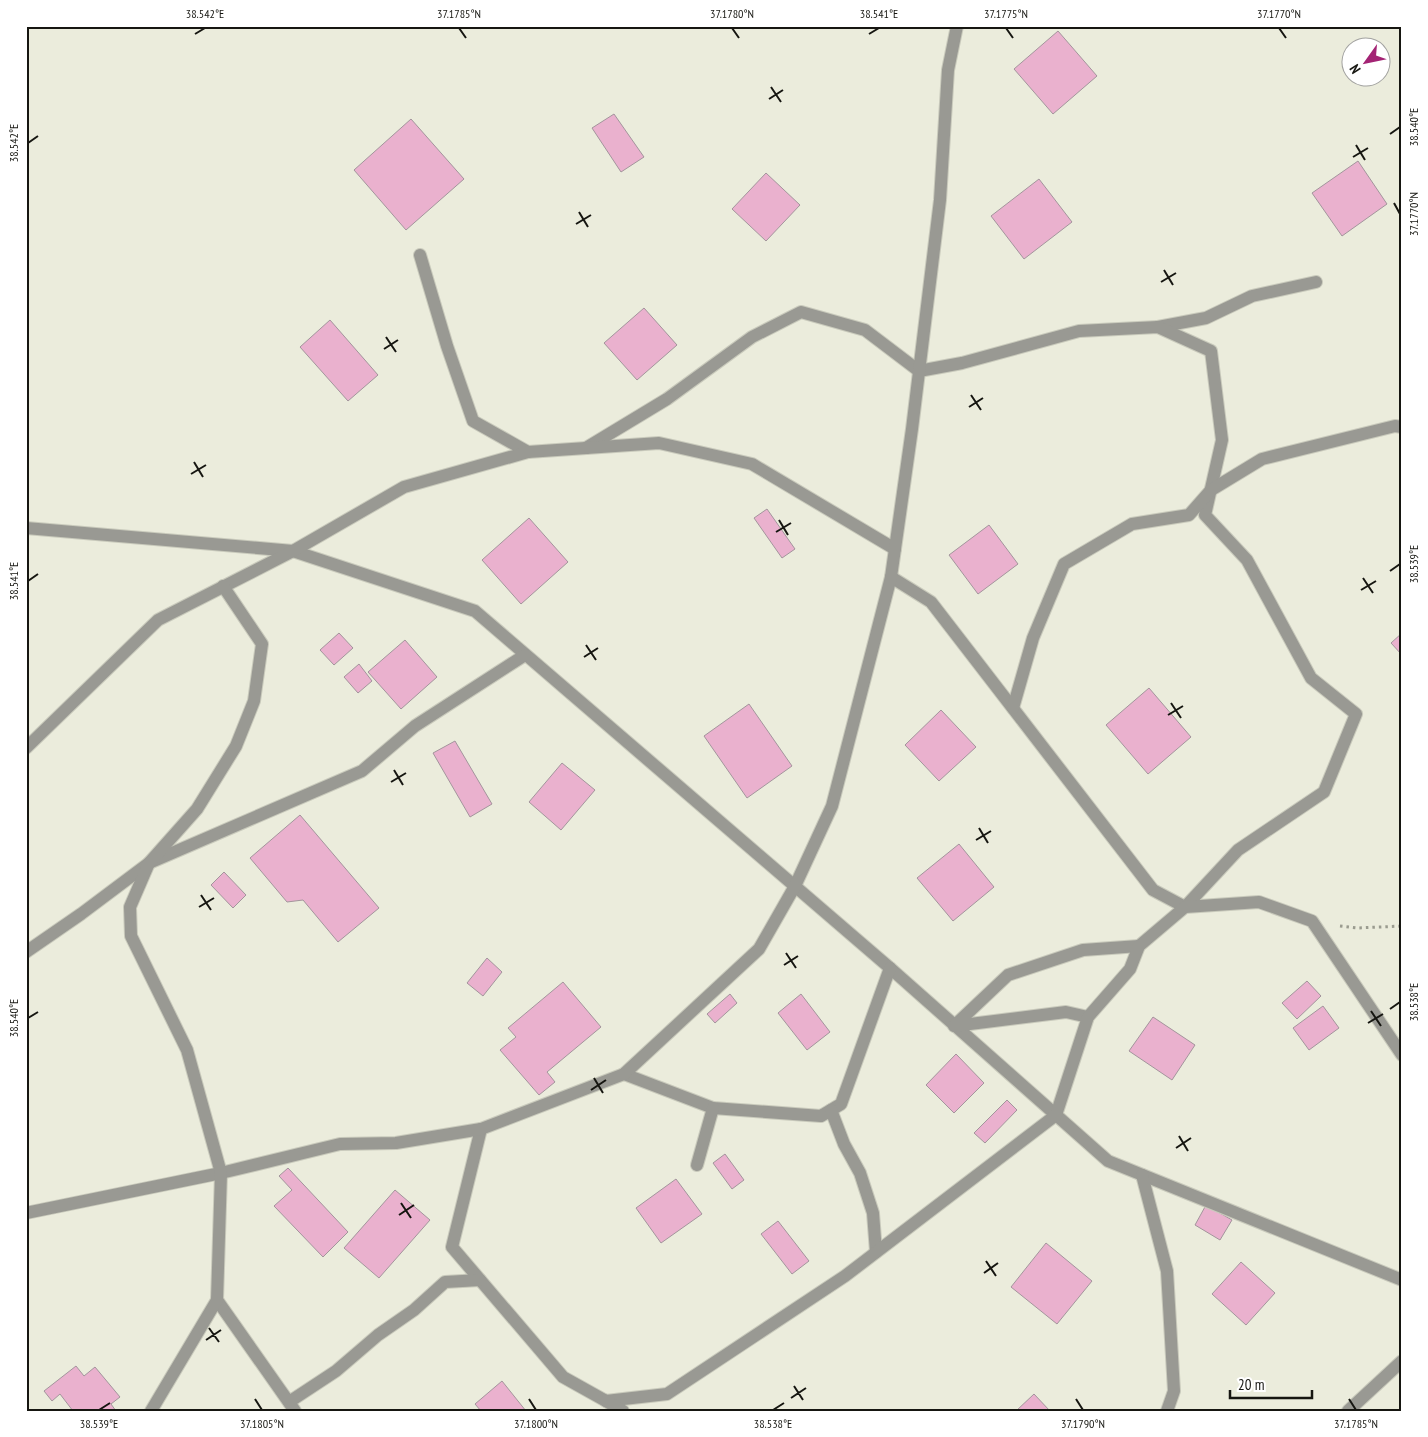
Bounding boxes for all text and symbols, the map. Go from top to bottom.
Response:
text: 38.542°E [186,6,224,21]
text: 37.1785°N [437,6,481,21]
text: 37.1780°N [710,6,754,21]
text: 38.541°E [860,6,898,21]
text: 37.1775°N [984,6,1028,21]
text: 37.1770°N [1257,6,1301,21]
north arrow [1340,38,1390,88]
text: N [1345,61,1365,77]
text: 38.540°E [1406,108,1421,146]
text: 38.542°E [6,124,21,162]
text: 37.1770°N [1406,192,1421,236]
text: 38.539°E [1406,545,1421,583]
text: 38.541°E [6,562,21,600]
text: 38.538°E [1406,983,1421,1021]
text: 38.540°E [6,999,21,1037]
scale bar [1230,1367,1313,1399]
text: 20 m [1238,1375,1264,1394]
text: 38.539°E [80,1416,118,1431]
text: 37.1805°N [240,1416,284,1431]
text: 37.1800°N [514,1416,558,1431]
text: 38.538°E [754,1416,792,1431]
text: 37.1790°N [1061,1416,1105,1431]
text: 37.1785°N [1334,1416,1378,1431]

